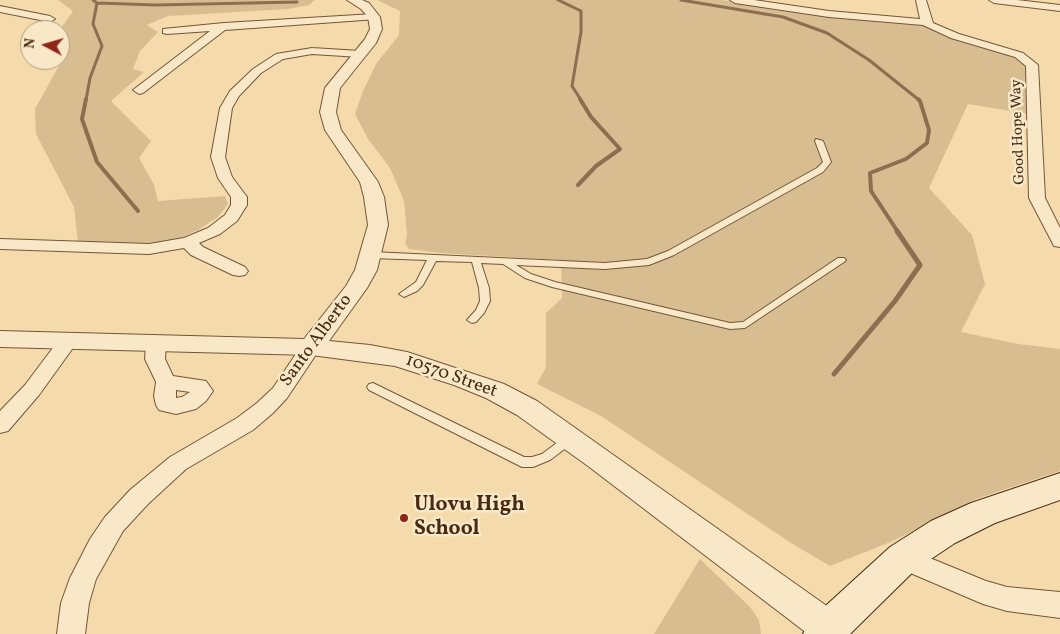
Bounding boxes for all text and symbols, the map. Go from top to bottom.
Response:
north arrow [20,20,70,70]
text: N [21,37,41,50]
street label: Good Hope Way [1008,79,1030,185]
street label: Santo Alberto [276,291,358,391]
street label: 10570 Street [402,350,500,404]
place label: Ulovu High School [414,493,525,543]
marker: Ulovu High School [398,512,410,524]

